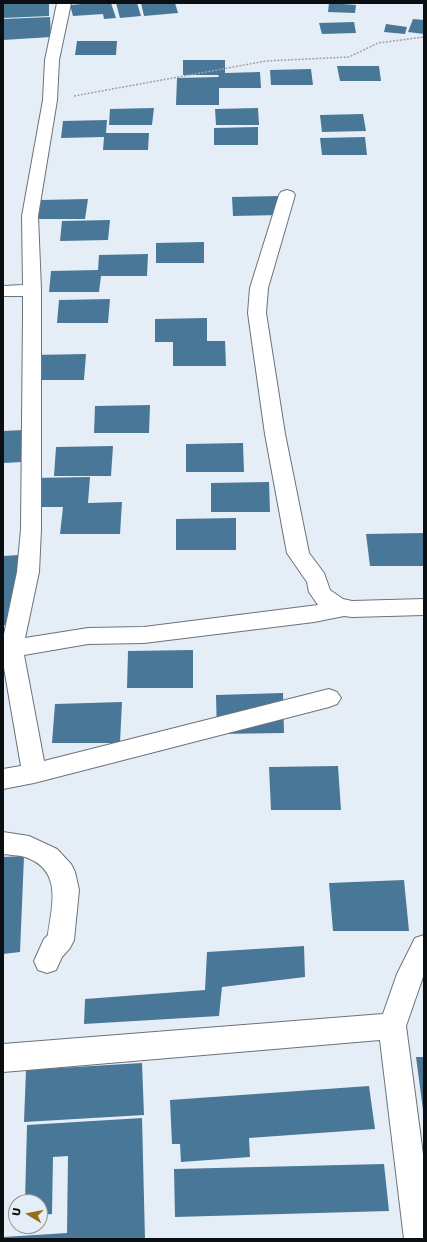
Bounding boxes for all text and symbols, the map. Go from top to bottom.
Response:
north arrow [8,1194,48,1234]
text: U [10,1207,24,1217]

